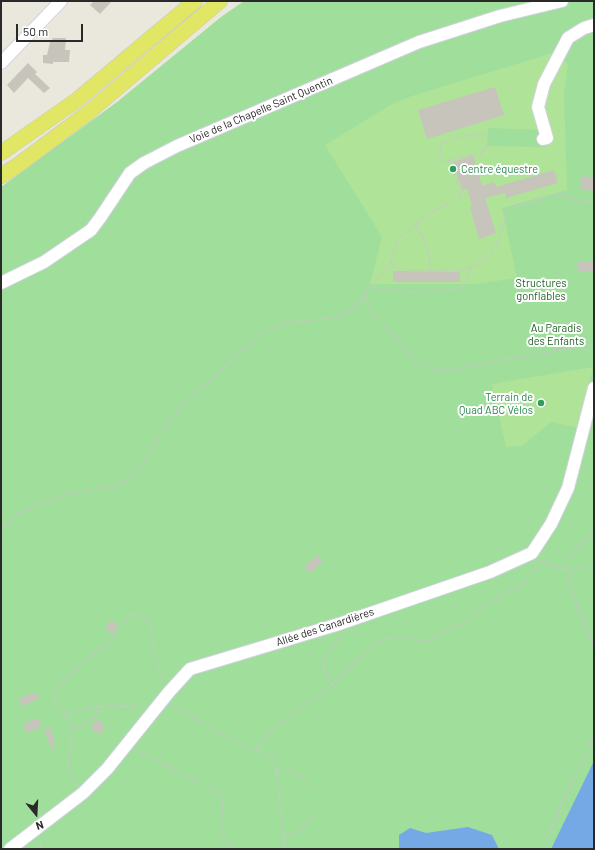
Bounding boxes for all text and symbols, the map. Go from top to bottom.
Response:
scale bar [18,16,85,42]
text: 50 m [23,24,48,38]
street label: Voie de la Chapelle Saint Quentin [187,74,335,146]
place label: Centre équestre [461,162,538,176]
marker: Centre équestre [448,164,458,174]
park label: Structures gonflables [516,276,566,302]
park label: Au Paradis des Enfants [528,321,584,347]
place label: Terrain de Quad ABC Vélos [459,390,533,416]
marker: Terrain de Quad ABC Vélos [536,398,546,408]
street label: Allée des Canardières [274,605,376,649]
north arrow [16,794,56,834]
text: N [34,819,45,833]

